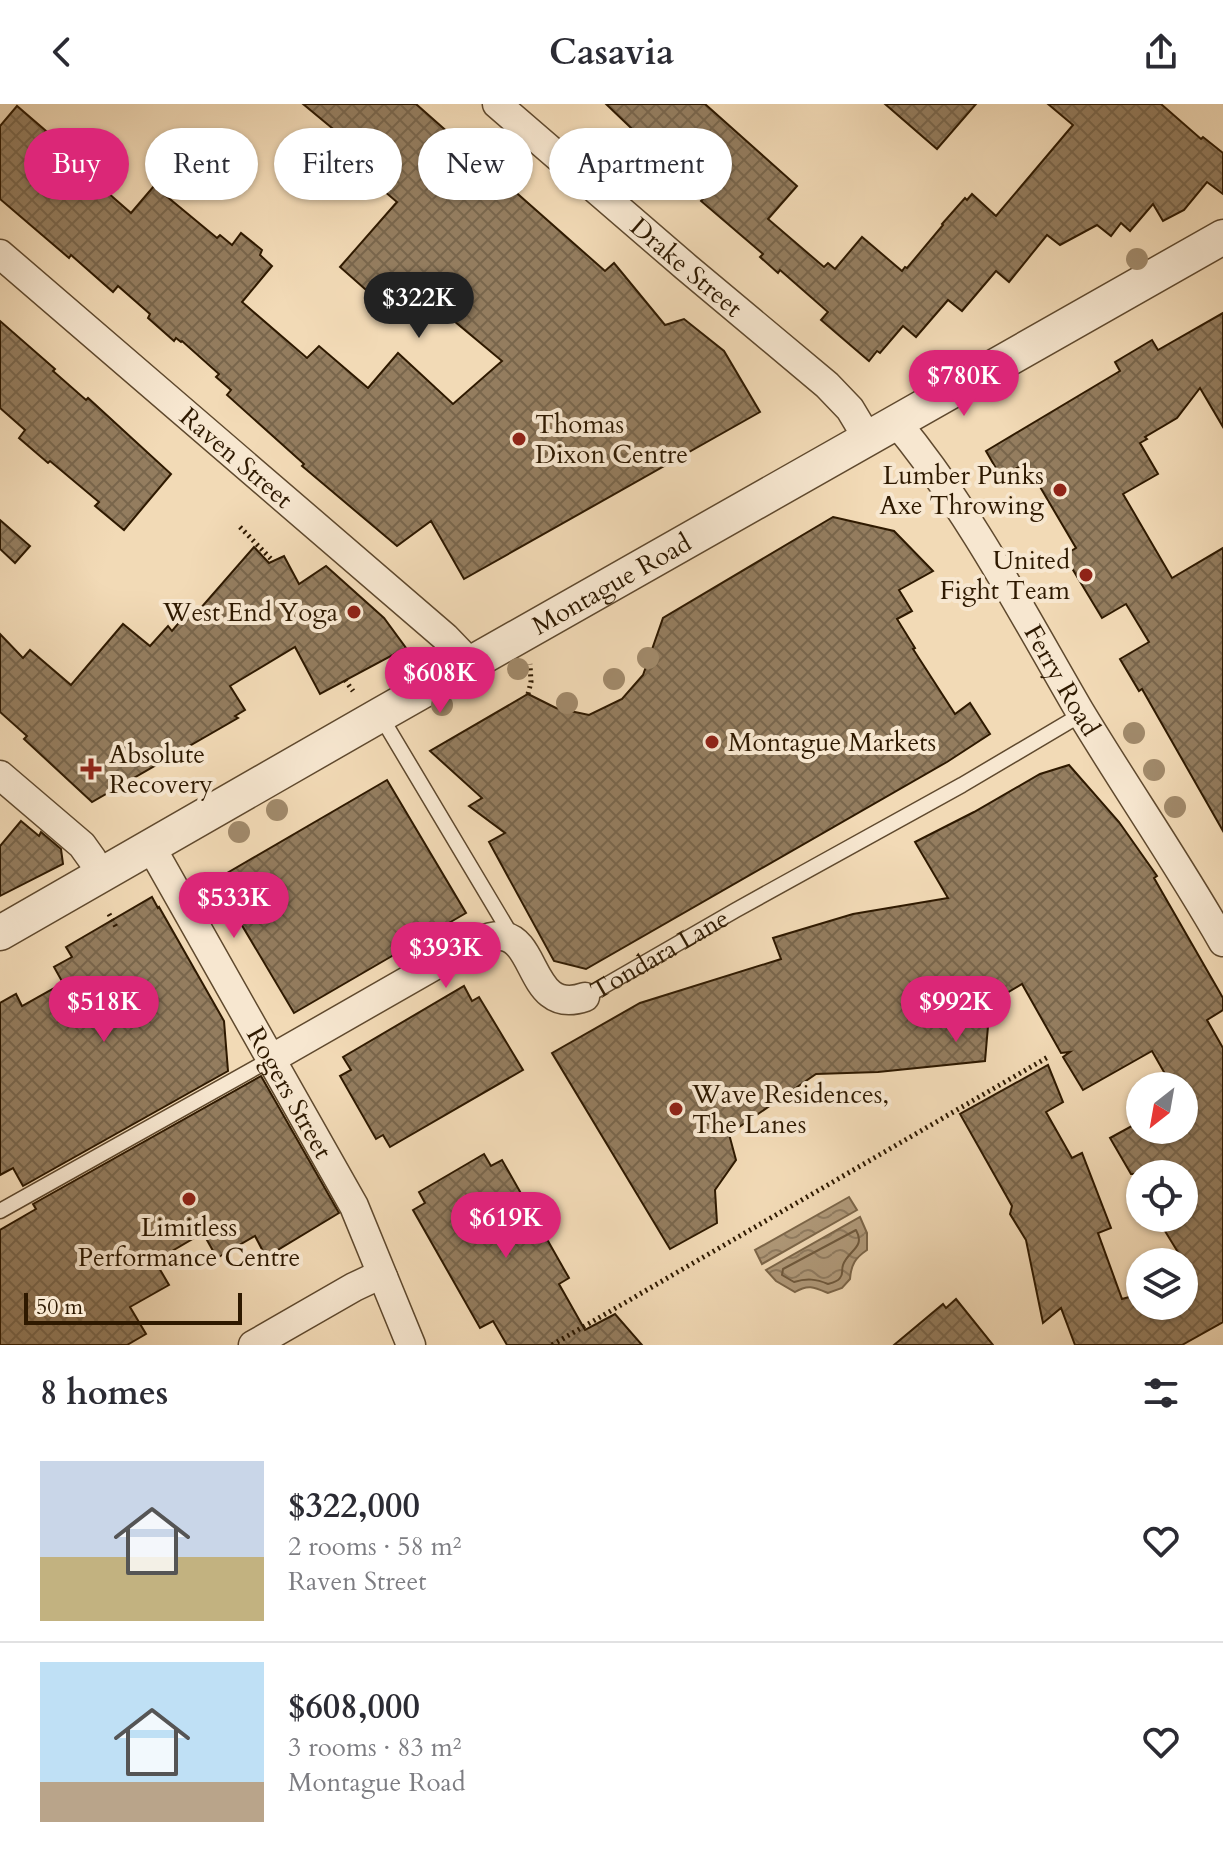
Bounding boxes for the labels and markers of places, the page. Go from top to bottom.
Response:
pin: $322K [363,272,475,340]
pin: $780K [908,350,1020,418]
place label: Thomas Dixon Centre [535,407,688,472]
marker: Thomas Dixon Centre [510,430,528,448]
place label: Lumber Punks Axe Throwing [879,458,1044,523]
marker: Lumber Punks Axe Throwing [1051,481,1069,499]
place label: United Fight Team [940,543,1070,608]
marker: United Fight Team [1077,566,1095,584]
place label: West End Yoga [162,595,338,630]
marker: West End Yoga [345,603,363,621]
pin: $608K [384,647,496,715]
place label: Montague Markets [728,725,936,760]
marker: Montague Markets [703,733,721,751]
place label: Absolute Recovery [109,737,213,802]
marker: Absolute Recovery [80,758,102,780]
pin: $533K [178,872,290,940]
pin: $393K [390,922,502,990]
pin: $518K [48,976,160,1044]
pin: $992K [900,976,1012,1044]
place label: Wave Residences, The Lanes [691,1077,889,1142]
marker: Wave Residences, The Lanes [667,1100,685,1118]
marker: Limitless Performance Centre [180,1190,198,1208]
pin: $619K [450,1192,562,1260]
place label: Limitless Performance Centre [78,1210,300,1275]

